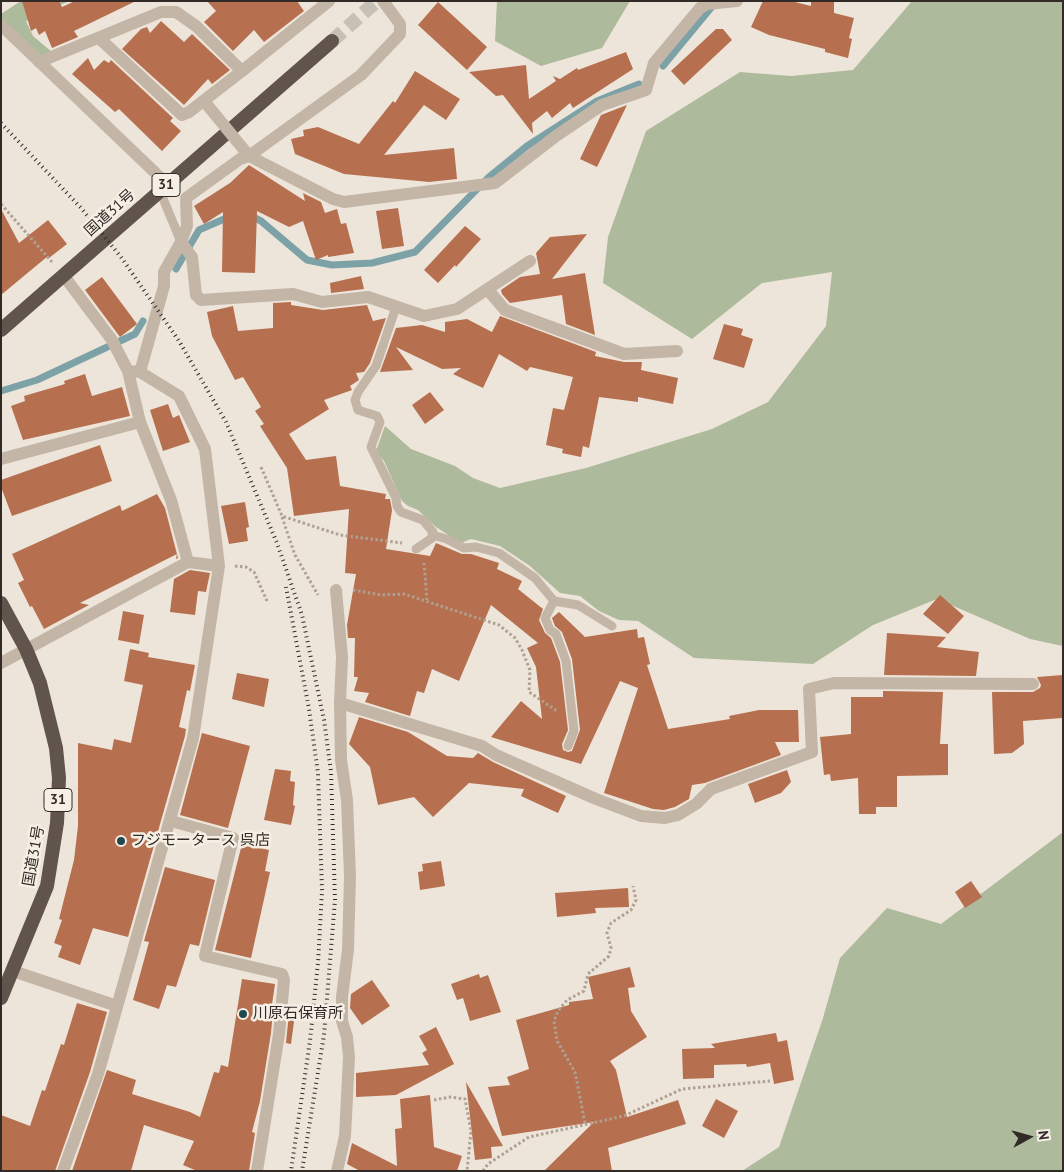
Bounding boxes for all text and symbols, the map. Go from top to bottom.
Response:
road number: 31 [152,174,180,196]
street label: 国道31号 [81,186,139,240]
road number: 31 [44,788,72,812]
street label: 国道31号 [20,824,48,888]
place label: フジモータース 呉店 [131,832,270,850]
marker: フジモータース 呉店 [115,835,127,847]
place label: 川原石保育所 [253,1005,343,1023]
marker: 川原石保育所 [237,1008,249,1020]
north arrow [1004,1112,1054,1162]
text: N [1034,1130,1053,1141]

